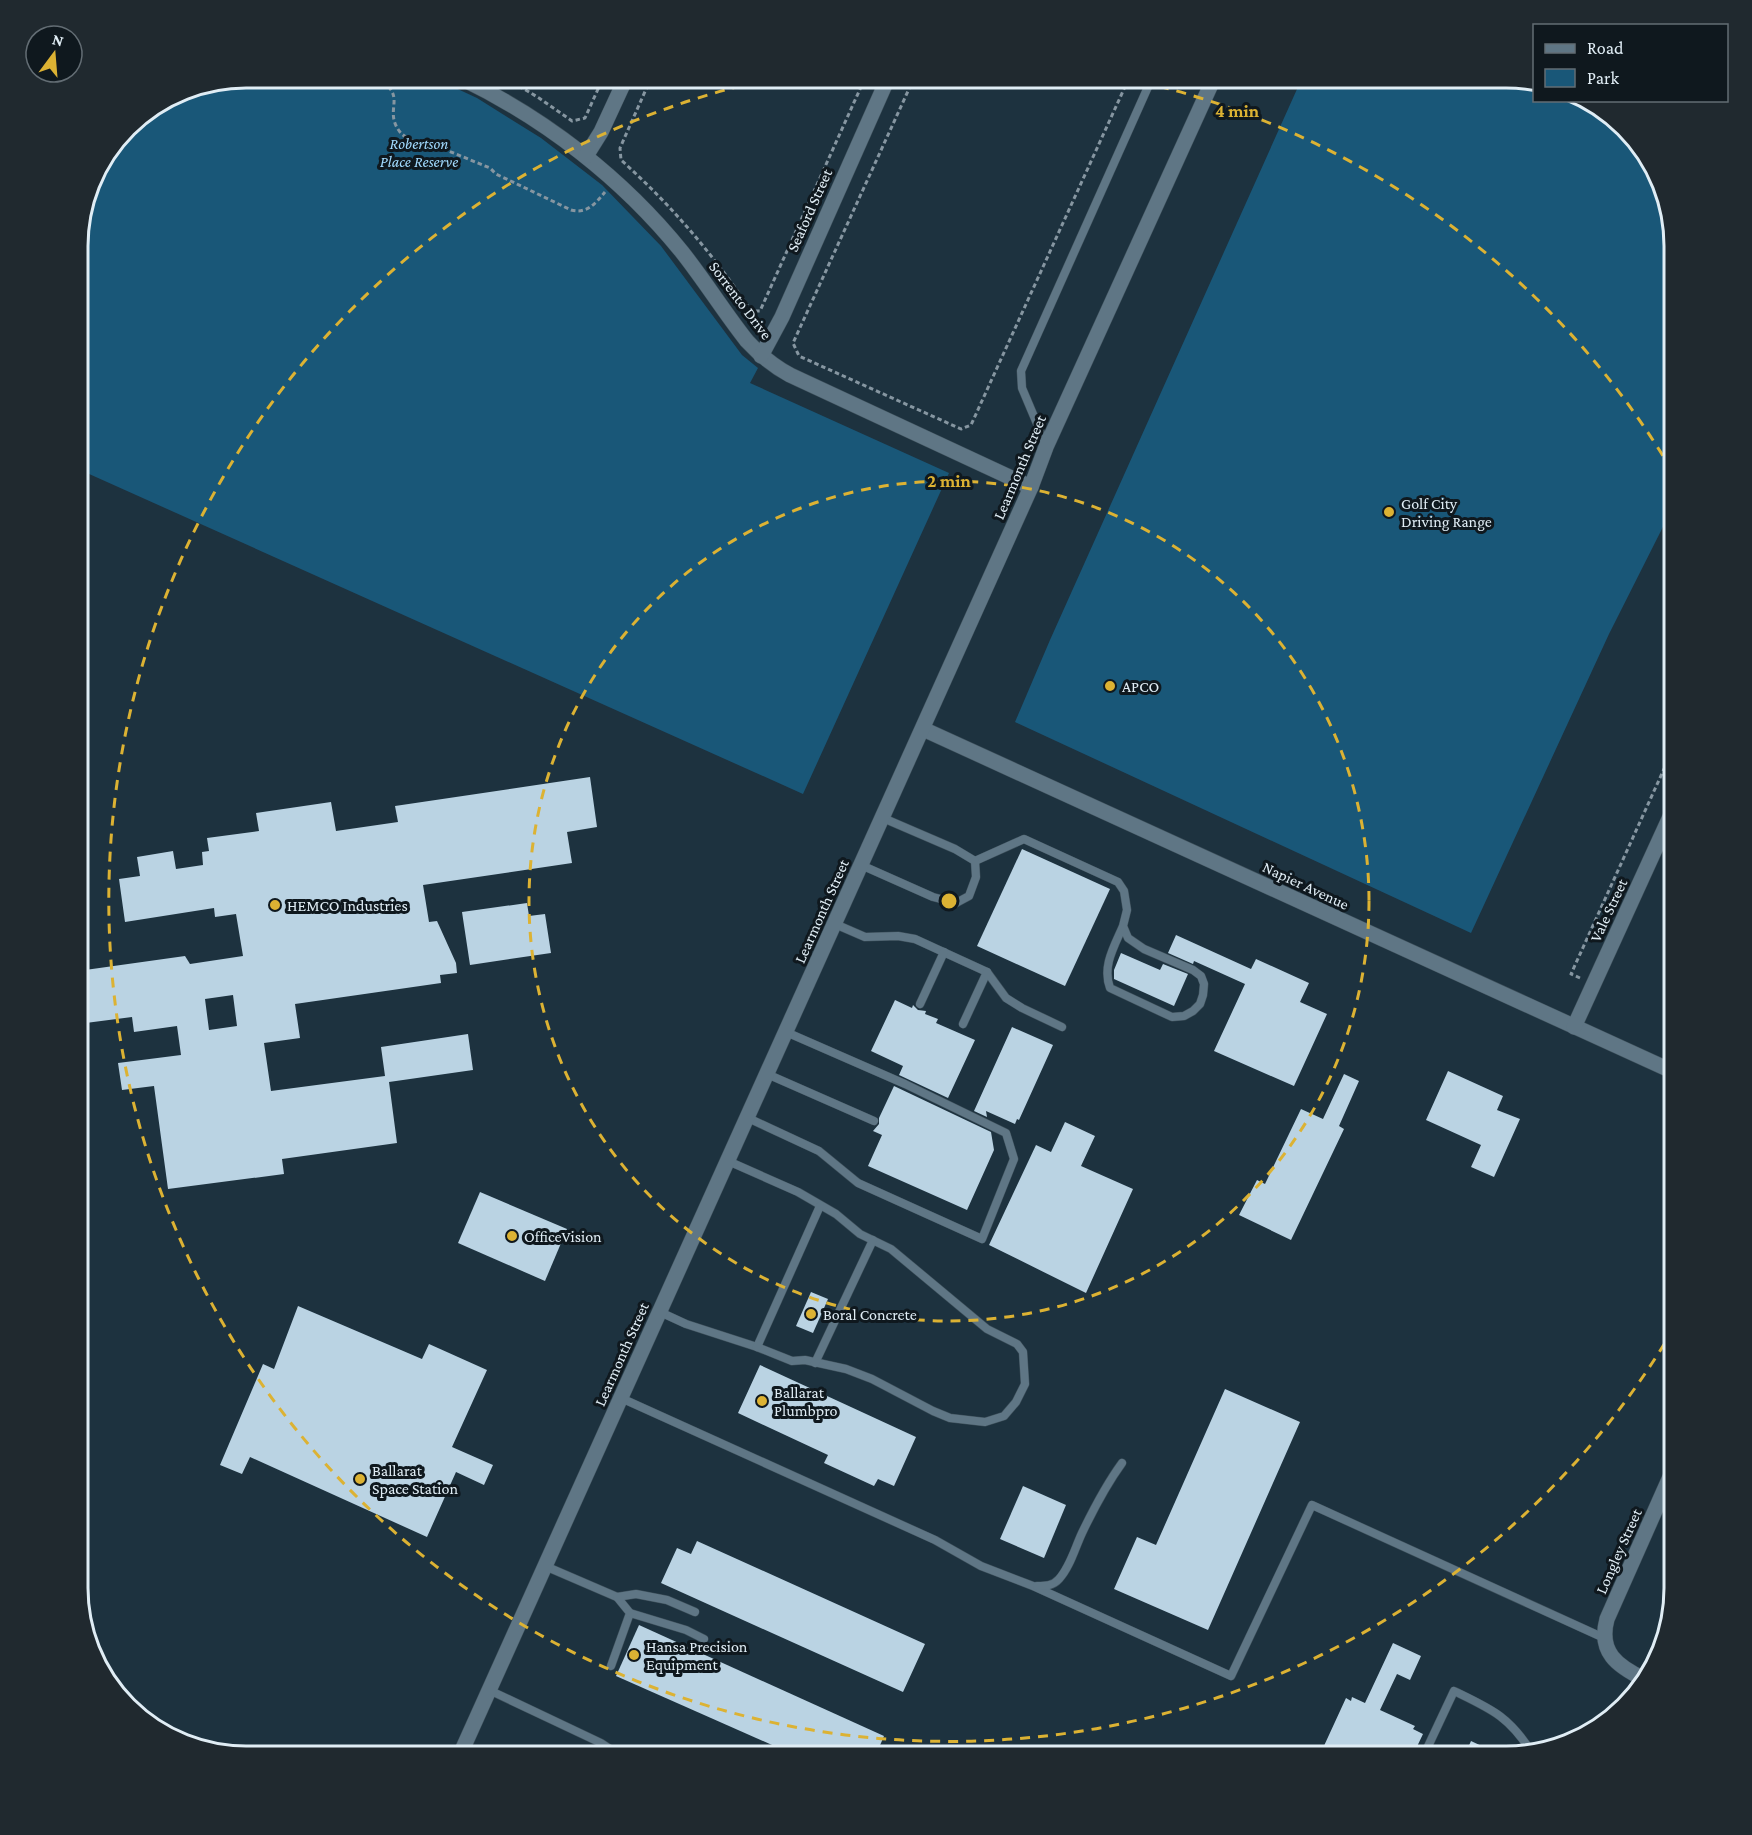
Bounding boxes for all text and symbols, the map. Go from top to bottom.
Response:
north arrow [24,24,84,84]
legend [1533,24,1728,102]
text: N [50,30,66,50]
text: Road [1587,38,1624,58]
text: Park [1587,68,1619,88]
text: 4 min [1215,101,1260,121]
park label: Robertson Place Reserve [380,135,458,170]
street label: Seaford Street [784,166,836,254]
street label: Sorrento Drive [706,258,775,343]
street label: Learmonth Street [990,412,1049,522]
text: 2 min [927,471,971,491]
place label: Golf City Driving Range [1401,495,1492,531]
marker: Golf City Driving Range [1382,505,1396,519]
place label: APCO [1122,678,1159,695]
marker: APCO [1103,679,1117,693]
street label: Learmonth Street [791,856,852,966]
street label: Napier Avenue [1260,858,1352,914]
street label: Vale Street [1586,875,1631,944]
centre of rings [939,891,959,911]
place label: HEMCO Industries [287,897,408,914]
marker: HEMCO Industries [268,898,282,912]
place label: OfficeVision [524,1228,602,1245]
marker: OfficeVision [505,1229,519,1243]
street label: Learmonth Street [591,1299,652,1409]
place label: Boral Concrete [823,1306,917,1323]
marker: Boral Concrete [804,1307,818,1321]
place label: Ballarat Plumbpro [774,1384,838,1420]
marker: Ballarat Plumbpro [755,1394,769,1408]
place label: Ballarat Space Station [372,1462,458,1498]
marker: Ballarat Space Station [353,1472,367,1486]
street label: Longley Street [1592,1505,1646,1597]
place label: Hansa Precision Equipment [646,1638,748,1674]
marker: Hansa Precision Equipment [627,1648,641,1662]

